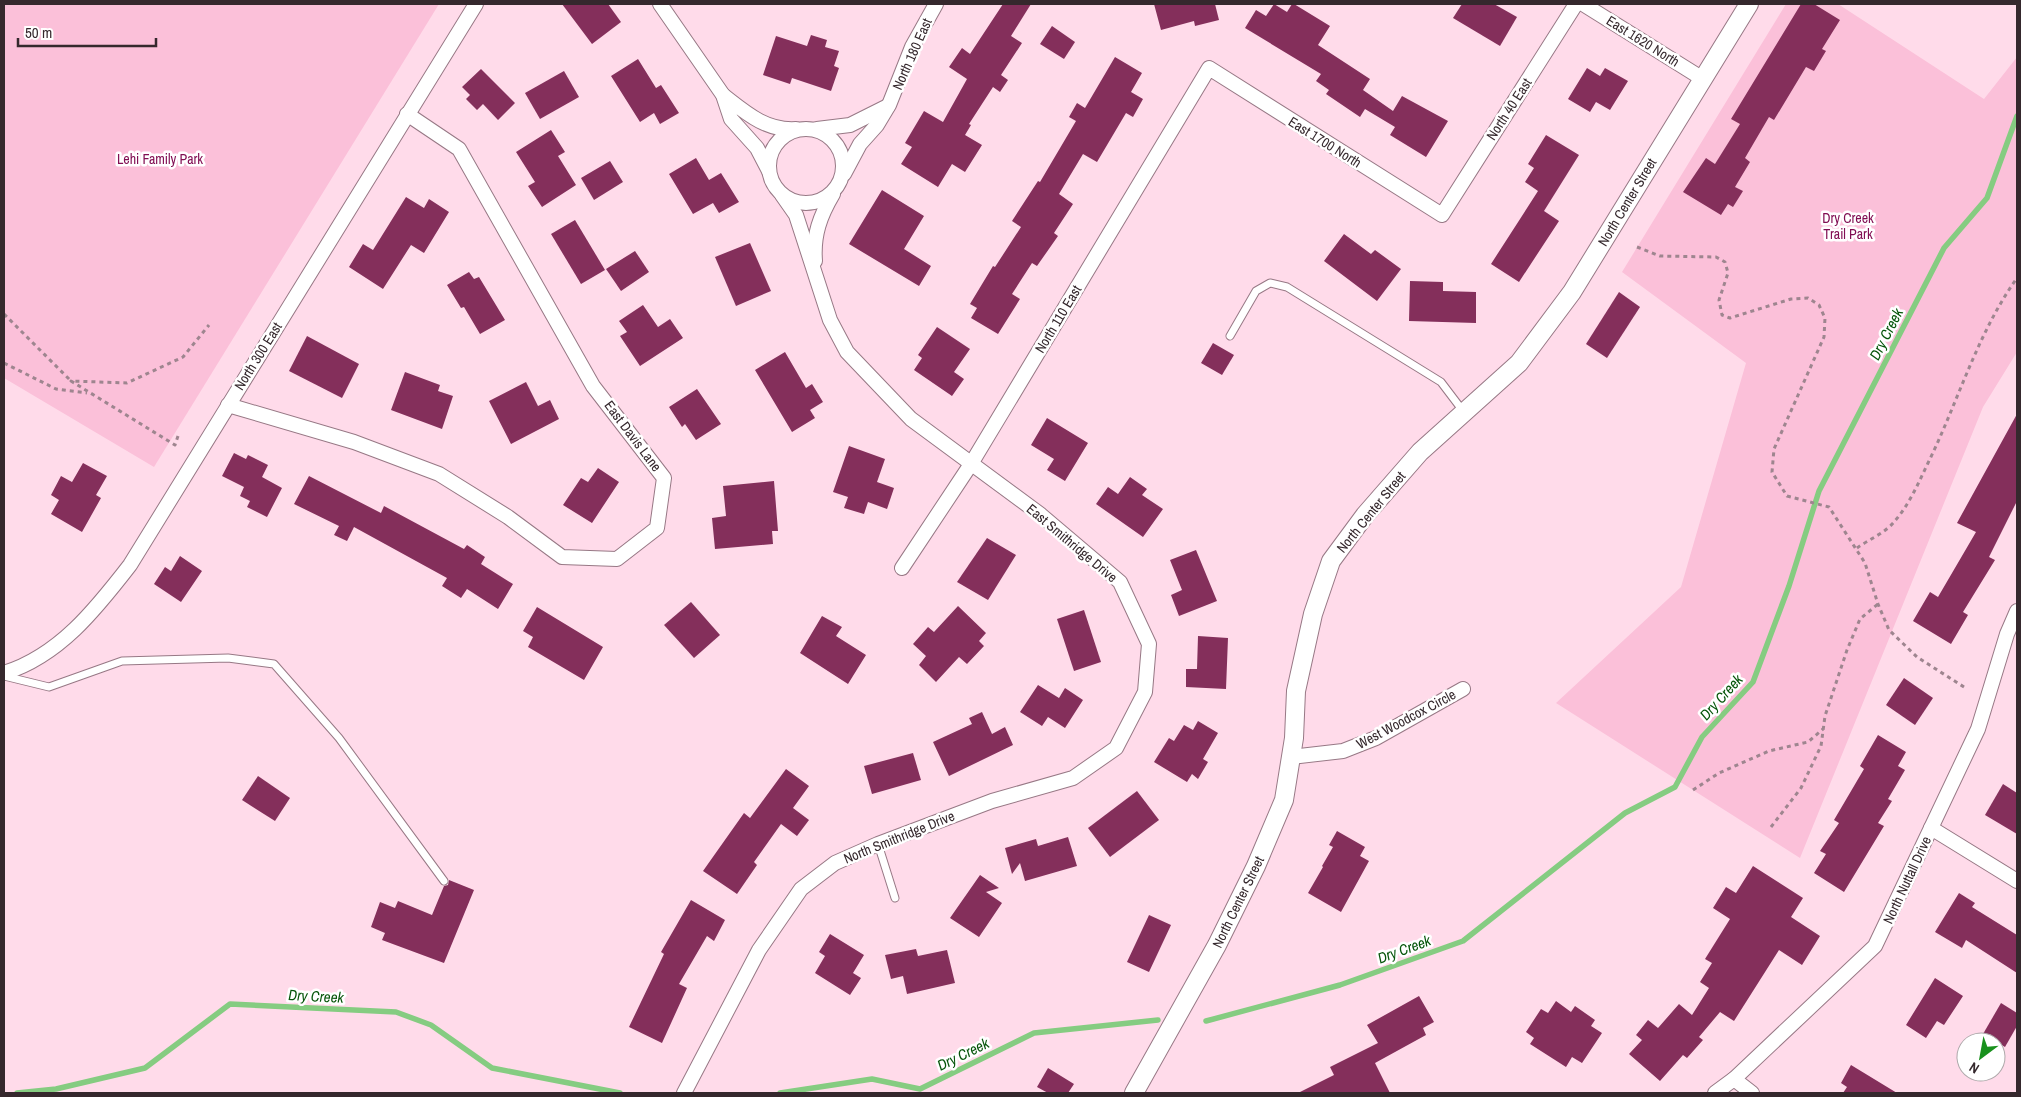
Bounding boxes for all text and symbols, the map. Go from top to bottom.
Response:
street label: East 1620 North [1603,11,1683,71]
scale bar [18,15,155,47]
street label: North 180 East [888,15,936,93]
text: 50 m [25,22,52,43]
street label: North 40 East [1482,75,1536,143]
street label: East 1700 North [1285,112,1365,172]
park label: Lehi Family Park [117,150,203,168]
street label: North Center Street [1594,155,1660,249]
park label: Dry Creek Trail Park [1822,209,1874,243]
street label: North 110 East [1031,282,1085,356]
water label: Dry Creek [1864,304,1908,363]
street label: North 300 East [230,319,286,393]
street label: East Davis Lane [600,397,666,475]
street label: North Center Street [1333,468,1409,556]
street label: East Smithridge Drive [1023,500,1121,586]
water label: Dry Creek [1695,669,1748,725]
street label: West Woodcox Circle [1353,685,1459,753]
street label: North Smithridge Drive [841,807,957,867]
street label: North Nuttall Drive [1879,833,1935,927]
street label: North Center Street [1208,853,1268,951]
water label: Dry Creek [1374,929,1434,968]
water label: Dry Creek [288,984,345,1008]
water label: Dry Creek [934,1032,993,1076]
north arrow [1956,1032,2006,1082]
text: N [1966,1058,1982,1078]

